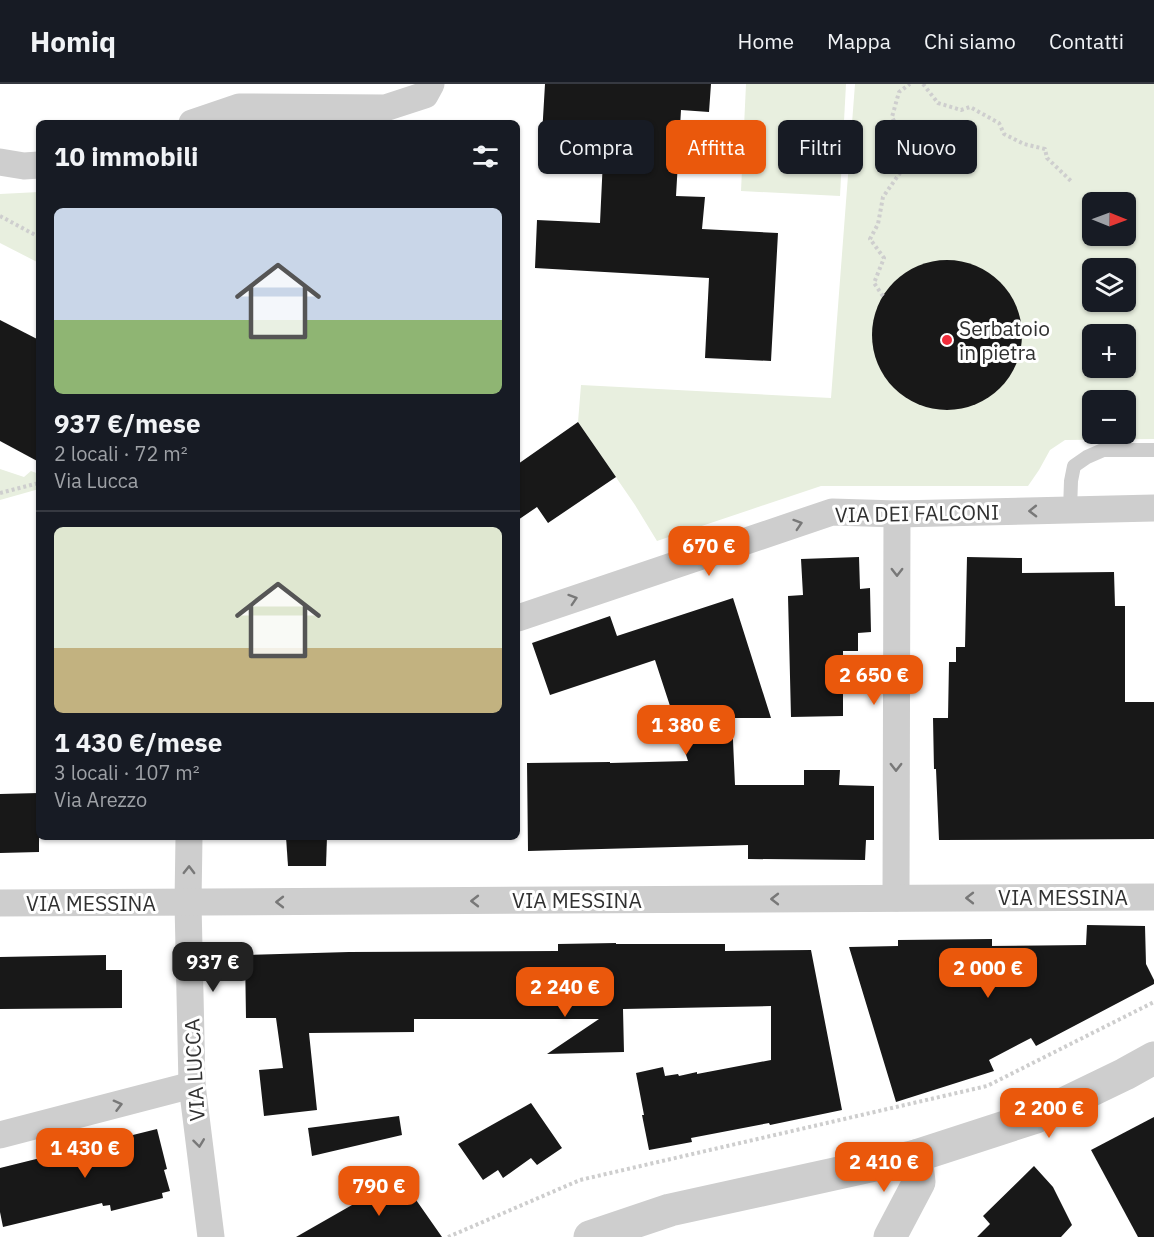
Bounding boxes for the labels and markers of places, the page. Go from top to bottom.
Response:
place label: Serbatoio in pietra [959,314,1050,366]
marker: Serbatoio in pietra [940,333,954,347]
pin: 670 € [667,526,751,577]
pin: 2 650 € [819,655,929,706]
pin: 1 380 € [631,705,741,756]
pin: 937 € [171,942,255,993]
pin: 2 000 € [933,948,1043,999]
pin: 2 240 € [510,967,620,1018]
pin: 2 200 € [994,1088,1104,1139]
pin: 1 430 € [30,1128,140,1179]
pin: 2 410 € [829,1142,939,1193]
pin: 790 € [337,1166,421,1217]

